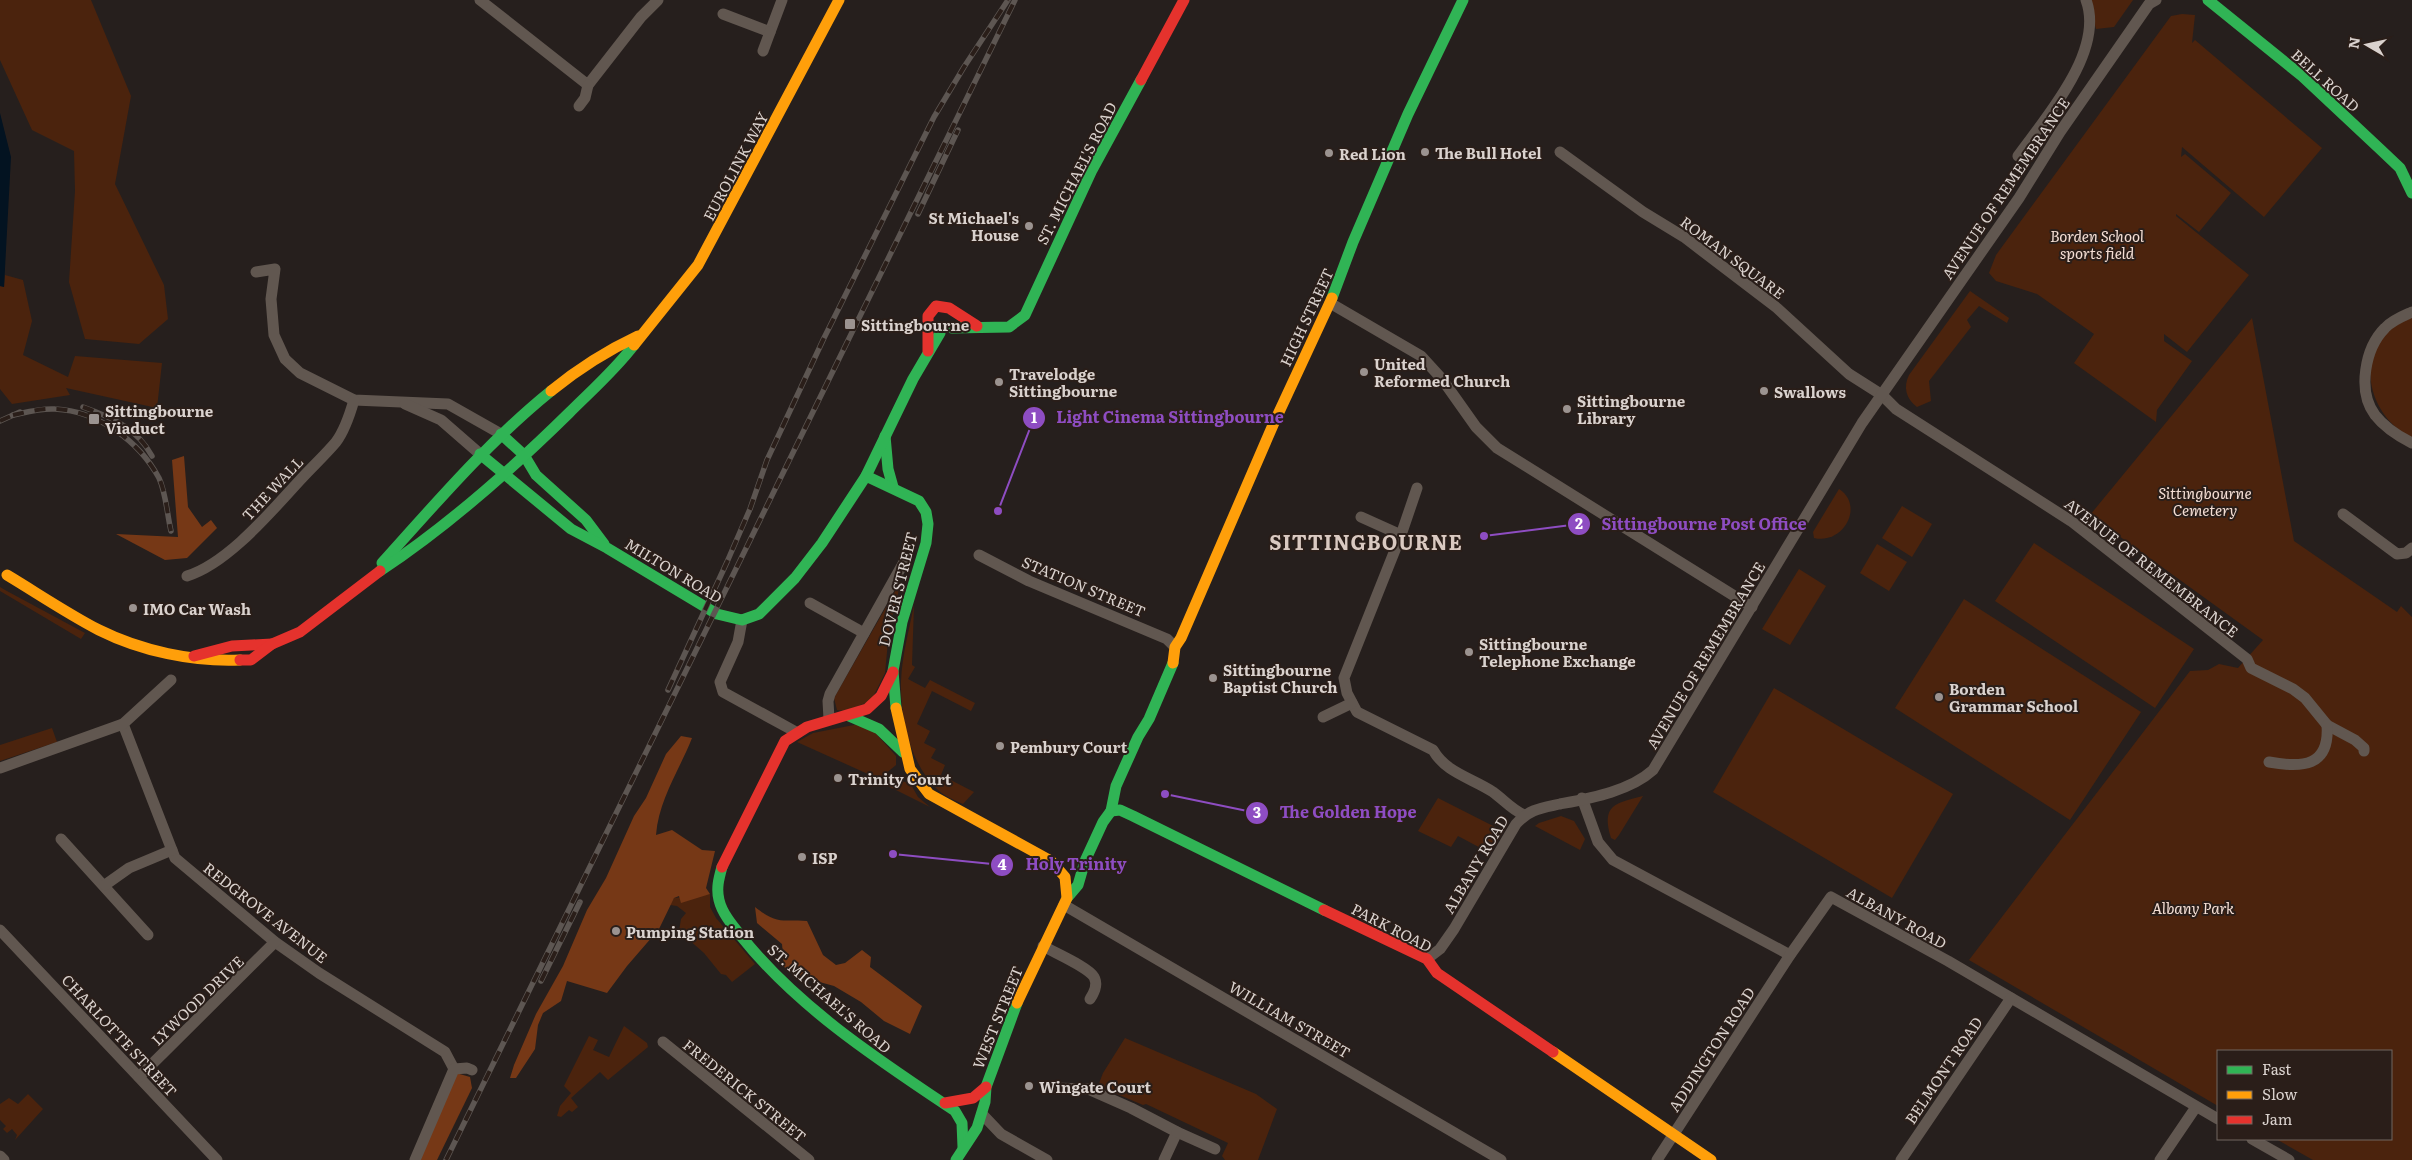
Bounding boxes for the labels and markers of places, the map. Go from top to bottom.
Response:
place label: The Bull Hotel [1435,141,1542,164]
place label: Red Lion [1339,142,1407,165]
marker: The Bull Hotel [1419,146,1431,158]
marker: Red Lion [1323,147,1335,159]
place label: St Michael's House [929,206,1020,246]
marker: St Michael's House [1023,220,1035,232]
place label: Sittingbourne [861,313,970,336]
marker: Sittingbourne [843,317,857,331]
place label: United Reformed Church [1374,352,1510,392]
place label: Travelodge Sittingbourne [1009,362,1118,402]
marker: United Reformed Church [1358,366,1370,378]
marker: Travelodge Sittingbourne [993,376,1005,388]
place label: Swallows [1774,380,1846,403]
marker: Swallows [1758,385,1770,397]
place label: Sittingbourne Library [1577,389,1686,429]
place label: Sittingbourne Viaduct [105,399,214,439]
callout: Light Cinema Sittingbourne [1021,402,1294,433]
marker: Sittingbourne Library [1561,403,1573,415]
marker: Sittingbourne Viaduct [87,412,101,426]
callout: Sittingbourne Post Office [1567,508,1817,539]
place label: IMO Car Wash [143,597,251,620]
marker: IMO Car Wash [127,602,139,614]
place label: Sittingbourne Telephone Exchange [1479,632,1636,672]
marker: Sittingbourne Telephone Exchange [1463,646,1475,658]
place label: Sittingbourne Baptist Church [1223,658,1338,698]
marker: Sittingbourne Baptist Church [1207,672,1219,684]
place label: Borden Grammar School [1949,677,2079,717]
marker: Borden Grammar School [1933,691,1945,703]
place label: Pembury Court [1010,735,1128,758]
marker: Pembury Court [994,740,1006,752]
place label: Trinity Court [848,767,952,790]
marker: Trinity Court [832,772,844,784]
callout: The Golden Hope [1245,797,1427,828]
place label: ISP [812,846,837,869]
callout: Holy Trinity [990,849,1136,880]
marker: ISP [796,851,808,863]
place label: Pumping Station [626,920,755,943]
marker: Pumping Station [610,925,622,937]
place label: Wingate Court [1039,1075,1152,1098]
marker: Wingate Court [1023,1080,1035,1092]

